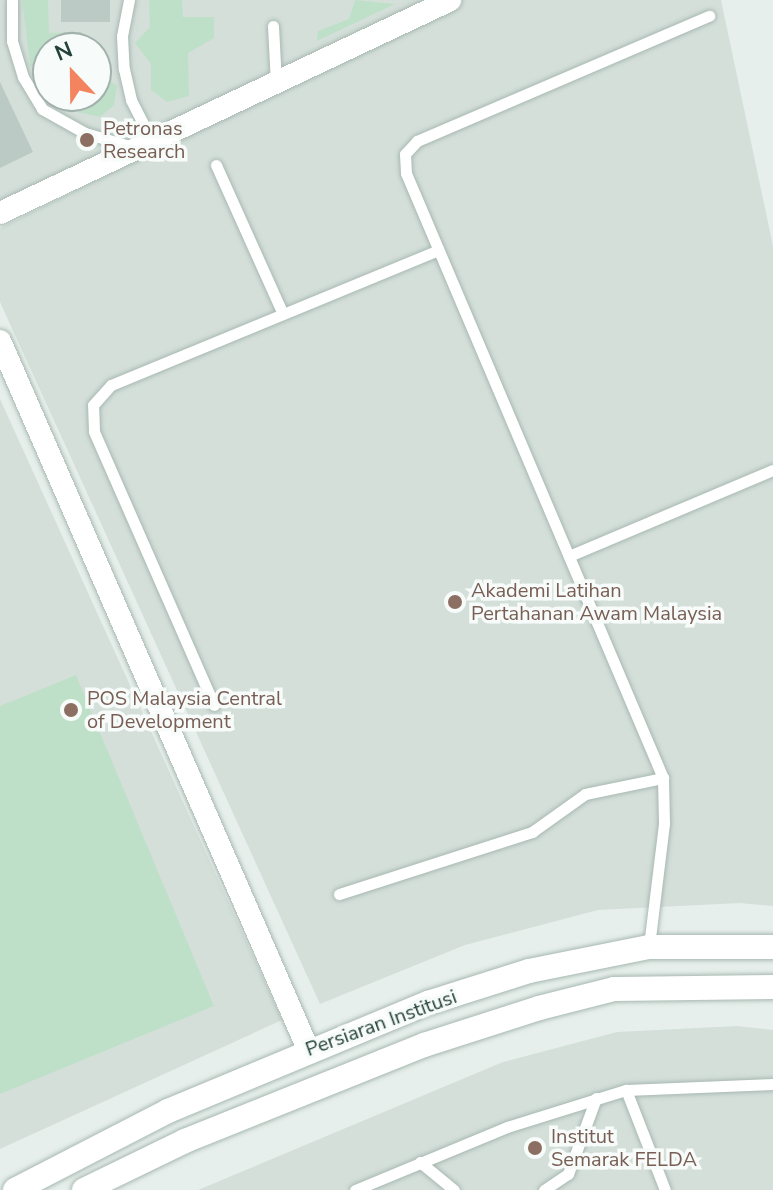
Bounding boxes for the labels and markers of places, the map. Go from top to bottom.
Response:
place label: Petronas Research [103,116,185,163]
marker: Petronas Research [78,131,96,149]
place label: Akademi Latihan Pertahanan Awam Malaysia [471,578,722,625]
marker: Akademi Latihan Pertahanan Awam Malaysia [446,593,464,611]
place label: POS Malaysia Central of Development [87,686,282,733]
marker: POS Malaysia Central of Development [62,701,80,719]
place label: Institut Semarak FELDA [551,1124,697,1171]
marker: Institut Semarak FELDA [526,1139,544,1157]

